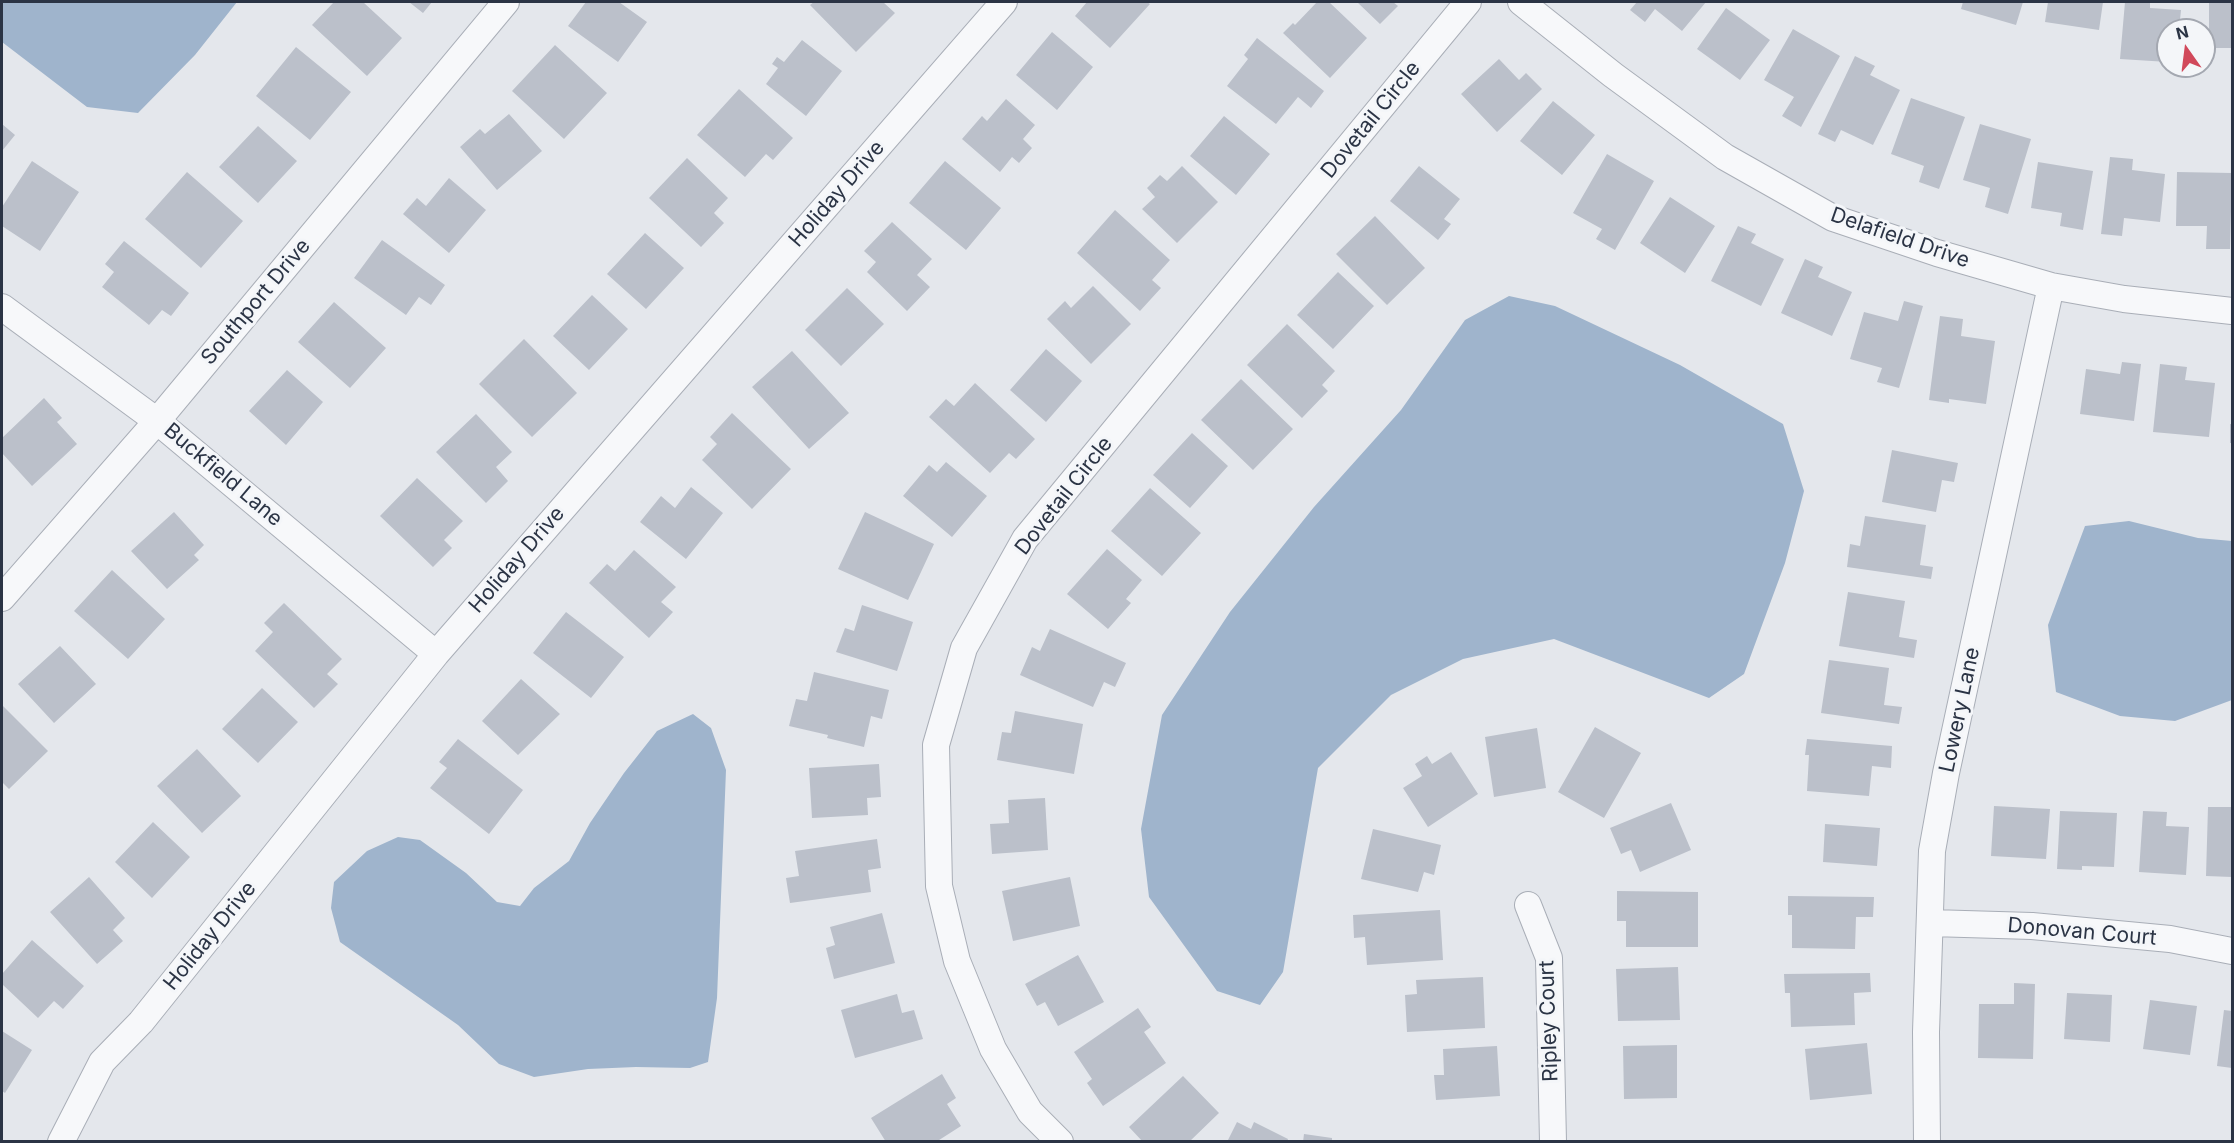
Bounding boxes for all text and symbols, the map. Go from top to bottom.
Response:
north arrow [2156,18,2216,78]
text: N [2174,21,2190,44]
street label: Dovetail Circle [1316,56,1426,184]
street label: Holiday Drive [784,136,890,252]
street label: Delafield Drive [1827,202,1973,274]
street label: Southport Drive [196,234,316,370]
street label: Buckfield Lane [159,418,287,532]
street label: Dovetail Circle [1010,432,1118,560]
street label: Holiday Drive [464,502,570,618]
street label: Lowery Lane [1934,645,1986,775]
street label: Holiday Drive [159,877,261,995]
street label: Donovan Court [2006,913,2158,951]
street label: Ripley Court [1534,960,1564,1082]

